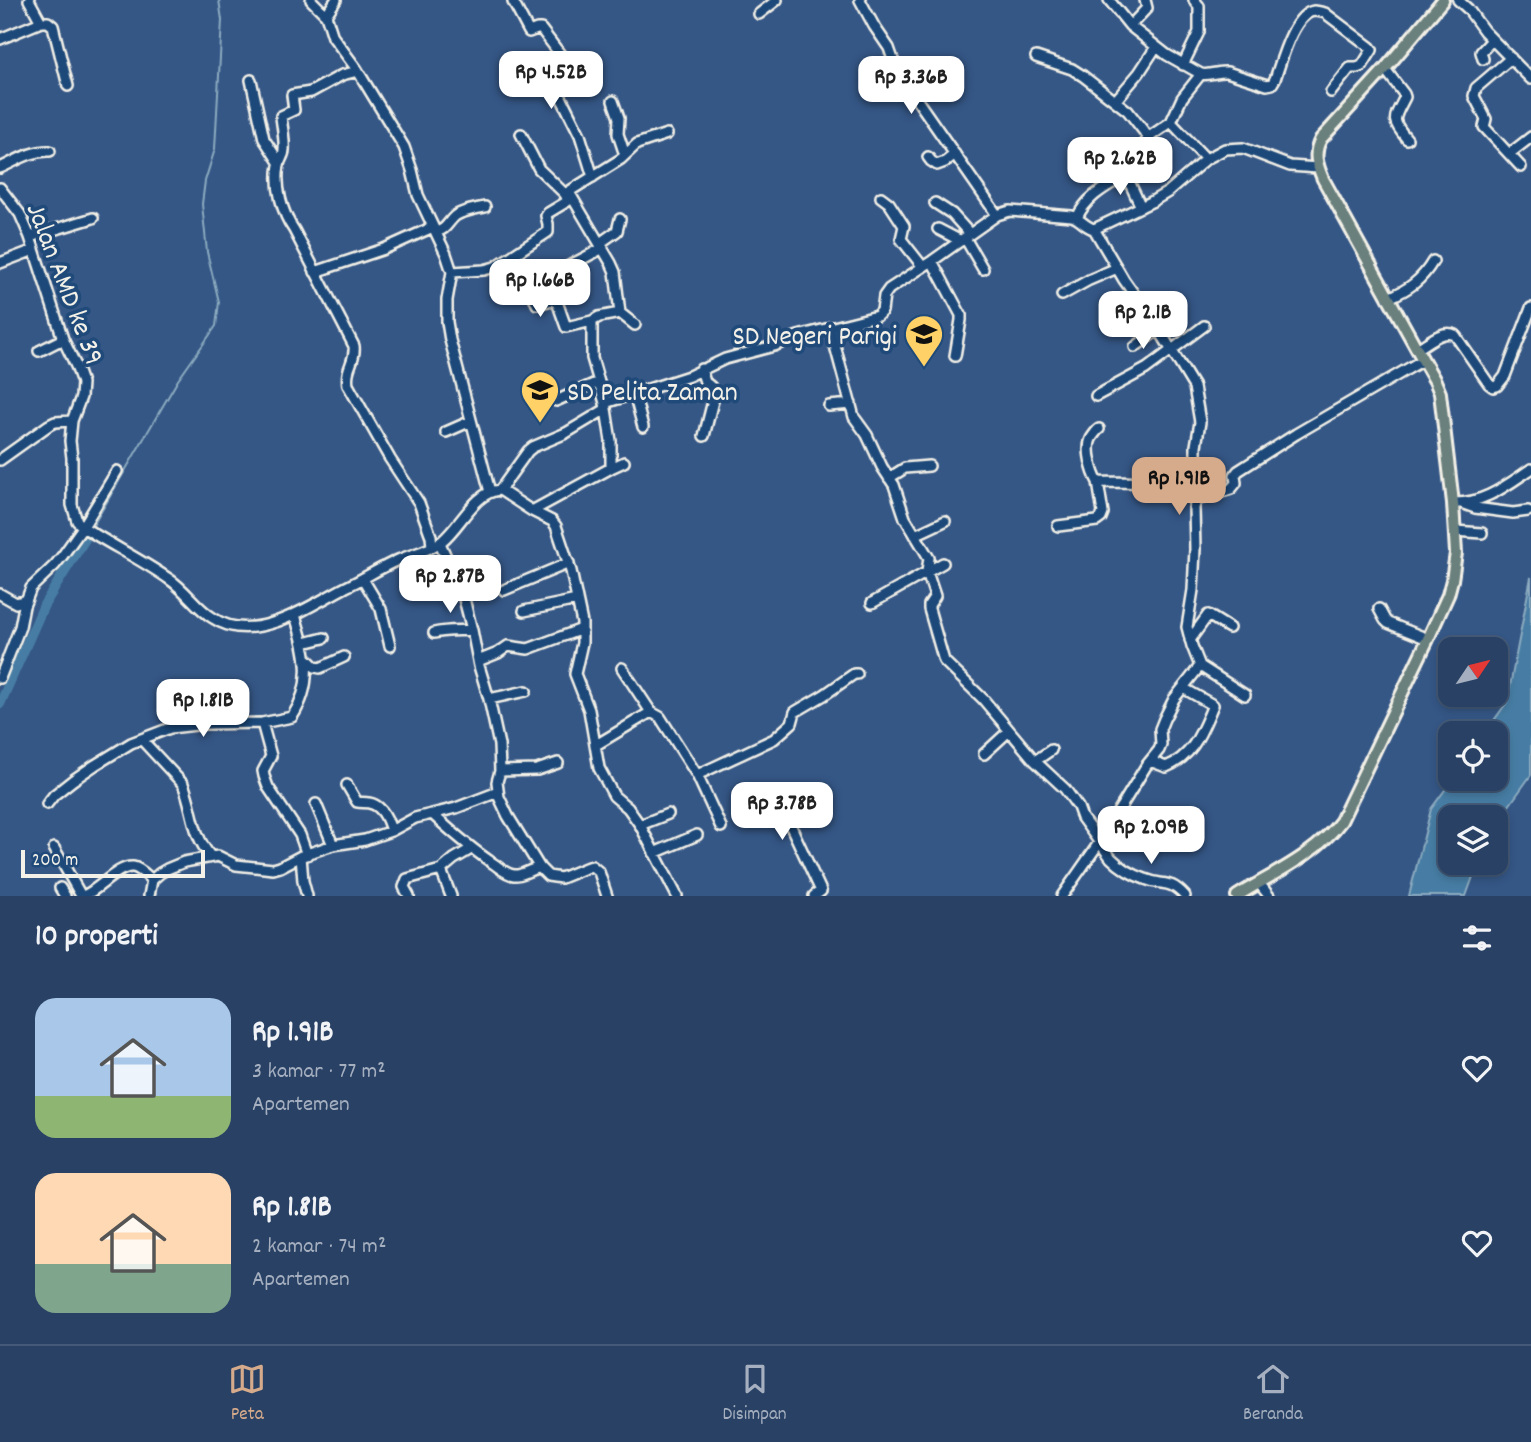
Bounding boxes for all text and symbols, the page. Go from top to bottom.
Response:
pin: Rp 4.52B [479,52,623,111]
text: Rp 4.52B [515,57,587,90]
pin: Rp 3.36B [839,57,983,116]
text: Rp 3.36B [874,62,948,95]
pin: Rp 2.62B [1048,138,1192,197]
text: Rp 2.62B [1083,143,1157,176]
street label: Jalan AMD ke 39 [13,198,112,372]
pin: Rp 1.66B [468,260,612,319]
text: Rp 1.66B [505,265,575,298]
pin: Rp 2.1B [1078,292,1208,351]
text: Rp 2.1B [1115,297,1171,330]
school or university icon: SD Negeri Parigi [903,313,945,368]
place label: SD Negeri Parigi [732,319,897,359]
school or university icon: SD Pelita Zaman [519,369,561,424]
place label: SD Pelita Zaman [567,375,738,415]
pin: Rp 1.91B [1107,458,1251,517]
text: Rp 1.91B [1148,463,1210,496]
pin: Rp 2.87B [378,556,522,615]
text: Rp 2.87B [415,561,485,594]
north arrow [1438,637,1508,707]
map controls [1438,637,1508,875]
pin: Rp 1.81B [131,680,275,739]
text: Rp 1.81B [172,685,234,718]
button: locate [1438,721,1508,791]
pin: Rp 3.78B [710,782,854,842]
text: Rp 3.78B [747,788,817,821]
button: layers [1438,805,1508,875]
pin: Rp 2.09B [1079,806,1223,866]
text: Rp 2.09B [1114,812,1188,845]
scale bar [21,847,205,879]
text: 200 m [32,848,78,875]
text: 10 properti [35,917,158,960]
icon: filters [1458,919,1496,957]
text: Rp 1.91B [252,1013,333,1056]
icon: home [91,1026,175,1110]
icon: heart [1458,1049,1496,1087]
text: 3 kamar · 77 m² [252,1056,386,1089]
text: Apartemen [252,1089,350,1122]
text: Rp 1.81B [252,1188,332,1231]
icon: home [91,1201,175,1285]
icon: heart [1458,1224,1496,1262]
text: 2 kamar · 74 m² [252,1231,386,1264]
text: Apartemen [252,1264,350,1297]
tab: Peta [228,1360,266,1429]
tab: Disimpan [722,1360,787,1429]
tab: Beranda [1243,1360,1303,1429]

